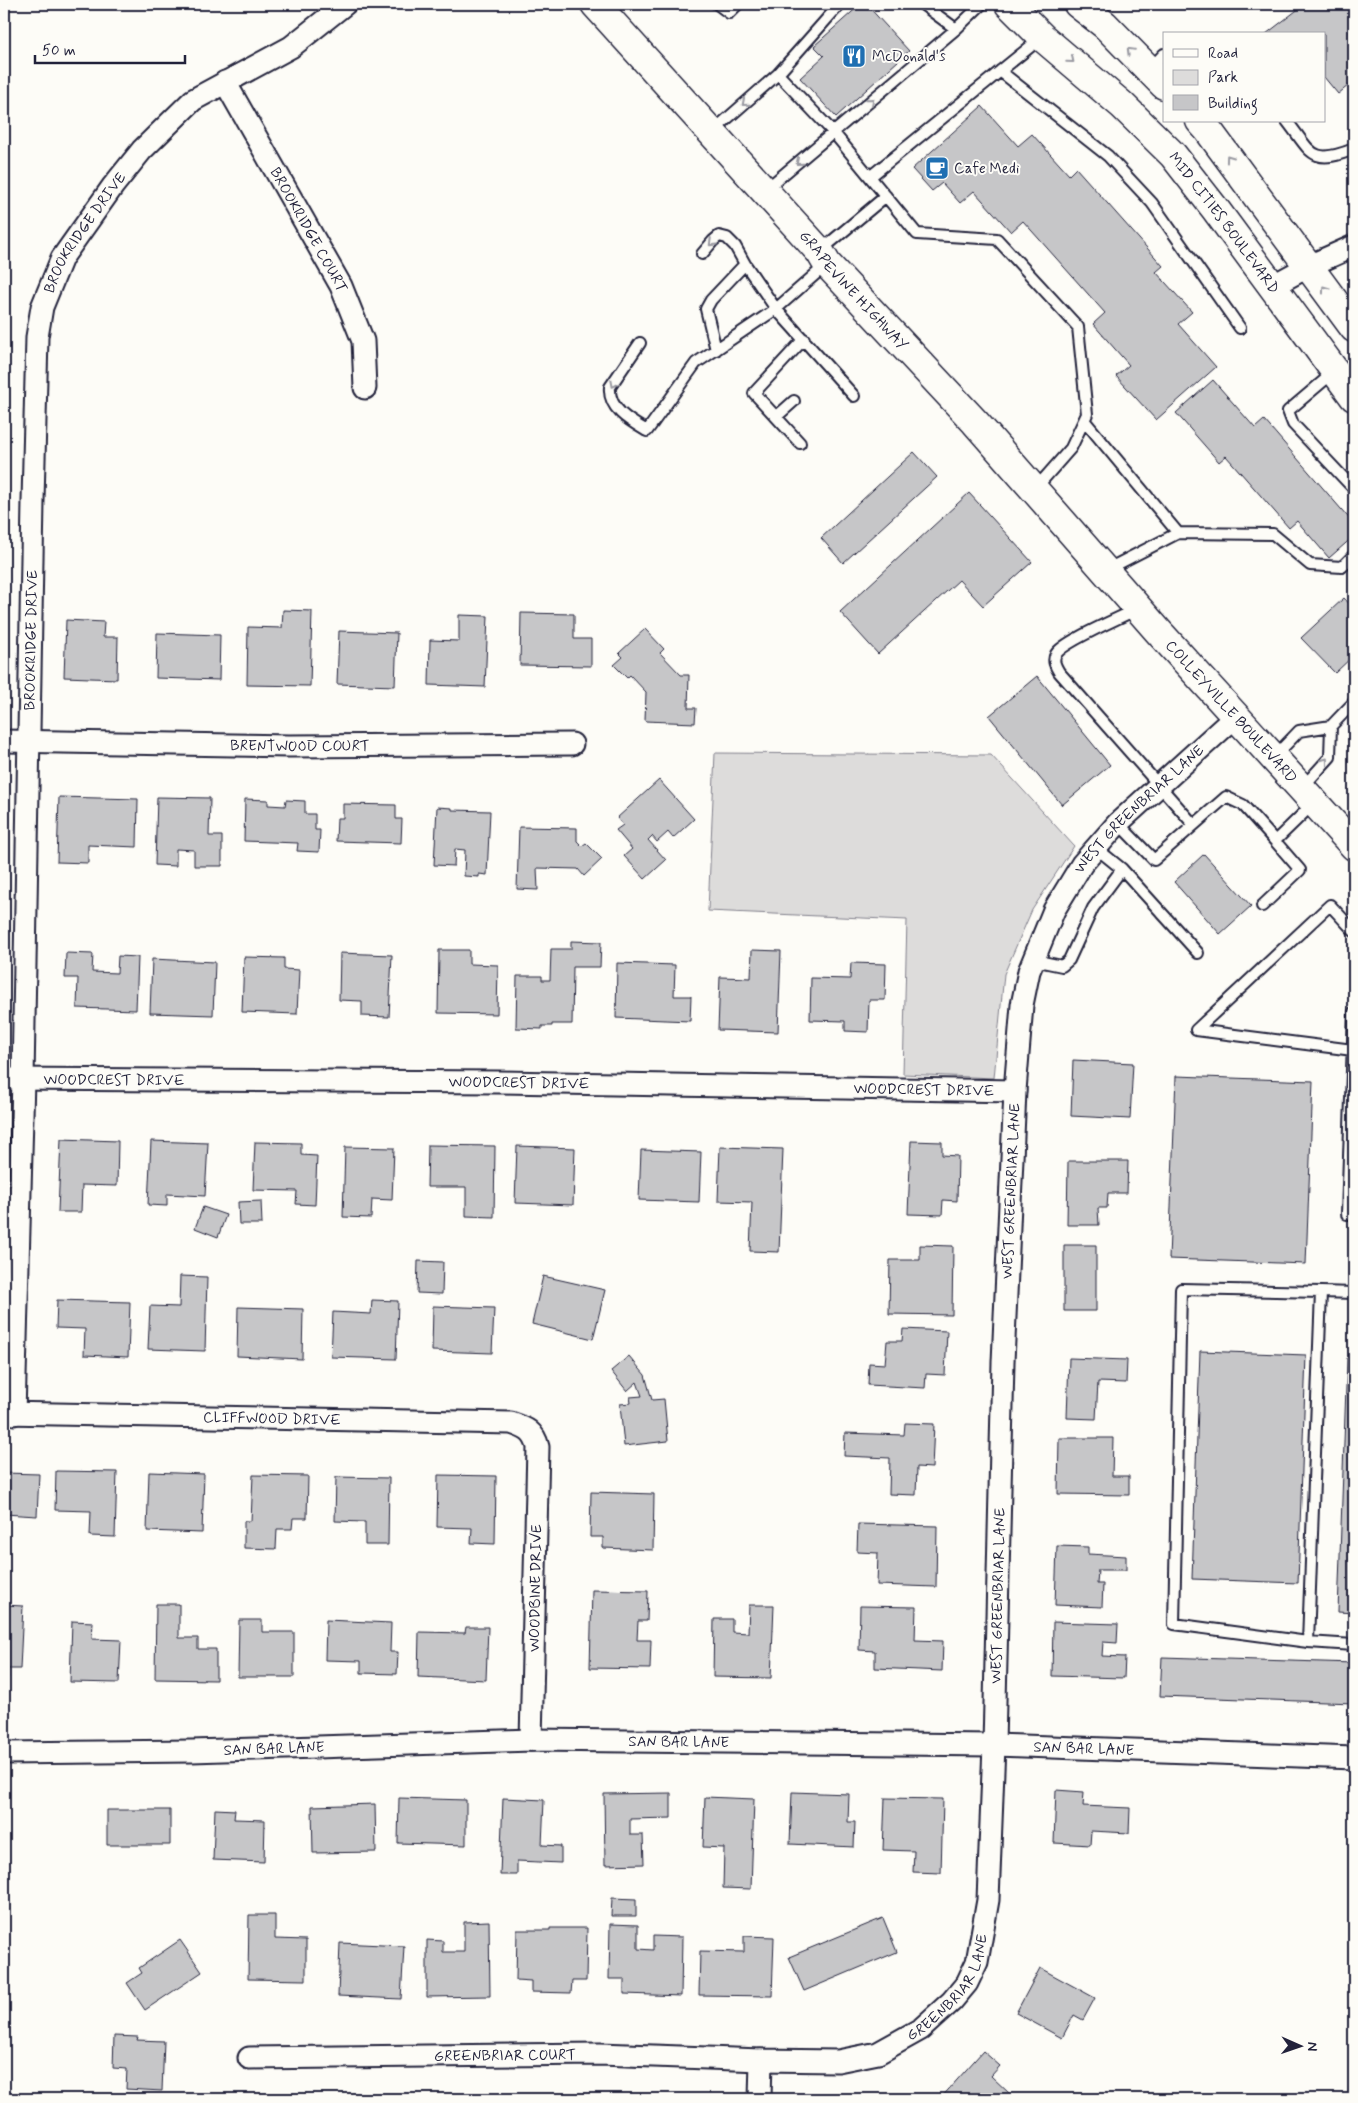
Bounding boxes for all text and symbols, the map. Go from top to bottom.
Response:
scale bar [35,32,185,64]
legend [1163,32,1326,122]
text: 50 m [42,41,76,61]
restaurant icon: McDonald's [841,43,867,69]
text: Road [1208,44,1238,64]
place label: McDonald's [872,47,946,67]
one-way arrow [1127,48,1136,57]
one-way arrow [1065,54,1074,63]
text: Park [1208,68,1238,88]
text: Building [1208,94,1258,115]
one-way arrow [742,97,751,106]
one-way arrow [865,98,874,107]
street label: MID CITIES BOULEVARD [1163,148,1284,298]
one-way arrow [1226,154,1235,164]
cafe icon: Cafe Medi [924,155,950,181]
one-way arrow [795,156,804,165]
place label: Cafe Medi [954,159,1019,179]
street label: BROOKRIDGE COURT [265,164,352,295]
street label: BROOKRIDGE DRIVE [40,168,131,296]
street label: GRAPEVINE HIGHWAY [794,227,912,355]
one-way arrow [709,237,718,246]
one-way arrow [1323,286,1331,295]
one-way arrow [610,378,620,387]
street label: BROOKRIDGE DRIVE [20,570,43,711]
street label: COLLEYVILLE BOULEVARD [1160,636,1301,788]
street label: BRENTWOOD COURT [230,736,370,757]
street label: WEST GREENBRIAR LANE [1070,740,1209,877]
one-way arrow [1319,757,1329,766]
street label: WOODCREST DRIVE [44,1070,185,1091]
street label: WOODCREST DRIVE [449,1073,590,1095]
street label: WOODCREST DRIVE [853,1079,995,1102]
street label: WEST GREENBRIAR LANE [998,1102,1025,1279]
street label: CLIFFWOOD DRIVE [203,1408,341,1431]
street label: WEST GREENBRIAR LANE [986,1507,1011,1684]
street label: WOODBINE DRIVE [525,1524,547,1652]
street label: SAN BAR LANE [628,1732,730,1753]
street label: SAN BAR LANE [1033,1737,1135,1761]
street label: SAN BAR LANE [223,1738,325,1761]
street label: GREENBRIAR LANE [903,1932,993,2046]
north arrow [1276,2020,1326,2070]
text: N [1303,2041,1321,2051]
street label: GREENBRIAR COURT [434,2045,576,2067]

